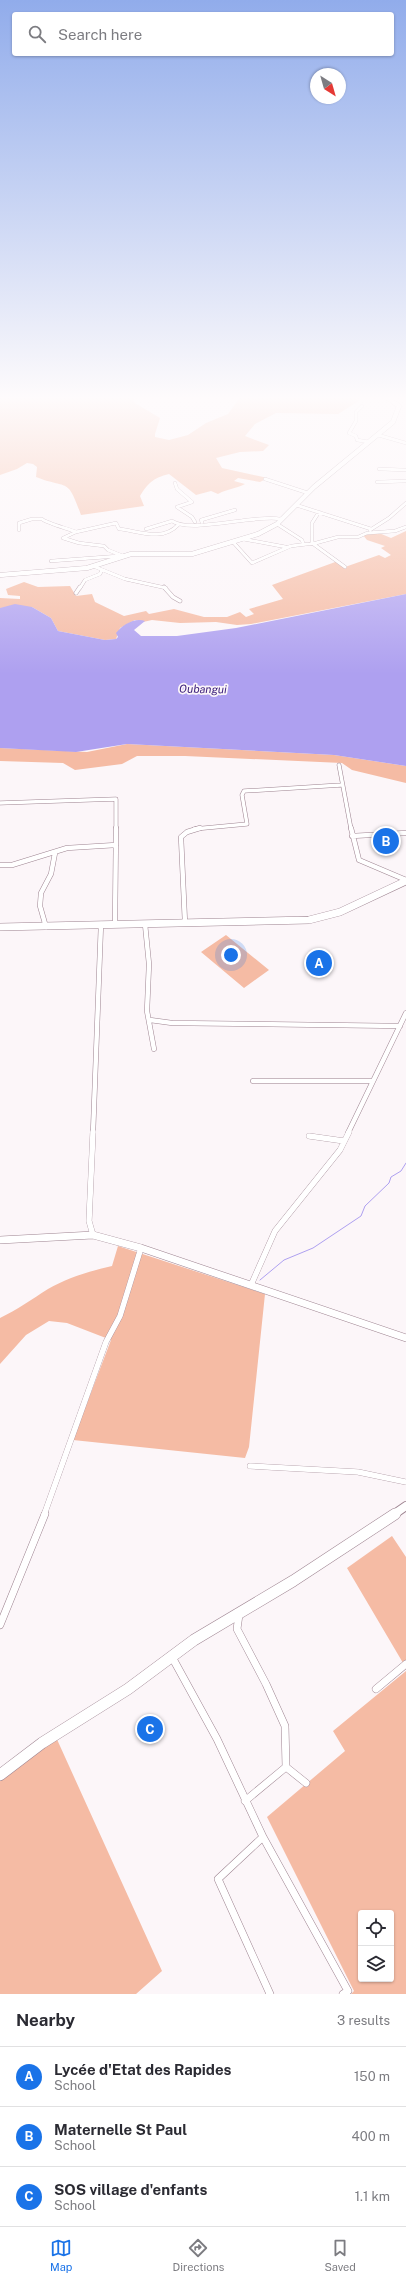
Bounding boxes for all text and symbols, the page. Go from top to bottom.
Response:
search box [12,12,394,56]
icon: search [26,23,48,45]
text: Search here [58,26,142,43]
north arrow [310,68,346,104]
water label: Oubangui [179,683,227,695]
pin: B [373,826,399,856]
your location [221,945,241,965]
pin: A [306,948,332,978]
pin: C [137,1714,163,1744]
map controls [358,1910,394,1982]
button: locate [358,1910,394,1946]
button: layers [358,1946,394,1982]
text: Nearby [16,2010,75,2030]
text: 3 results [337,2013,390,2028]
text: Lycée d'Etat des Rapides [54,2061,232,2078]
text: A [24,2069,34,2084]
text: 150 m [354,2069,390,2084]
text: School [54,2078,96,2093]
text: Maternelle St Paul [54,2121,187,2138]
text: B [25,2129,33,2144]
text: 400 m [352,2129,390,2144]
text: School [54,2138,96,2153]
text: SOS village d'enfants [54,2181,207,2198]
text: C [24,2189,34,2204]
text: 1.1 km [355,2189,390,2204]
text: School [54,2198,96,2213]
tab: Map [50,2237,72,2273]
tab: Directions [173,2237,224,2273]
tab: Saved [324,2237,356,2273]

